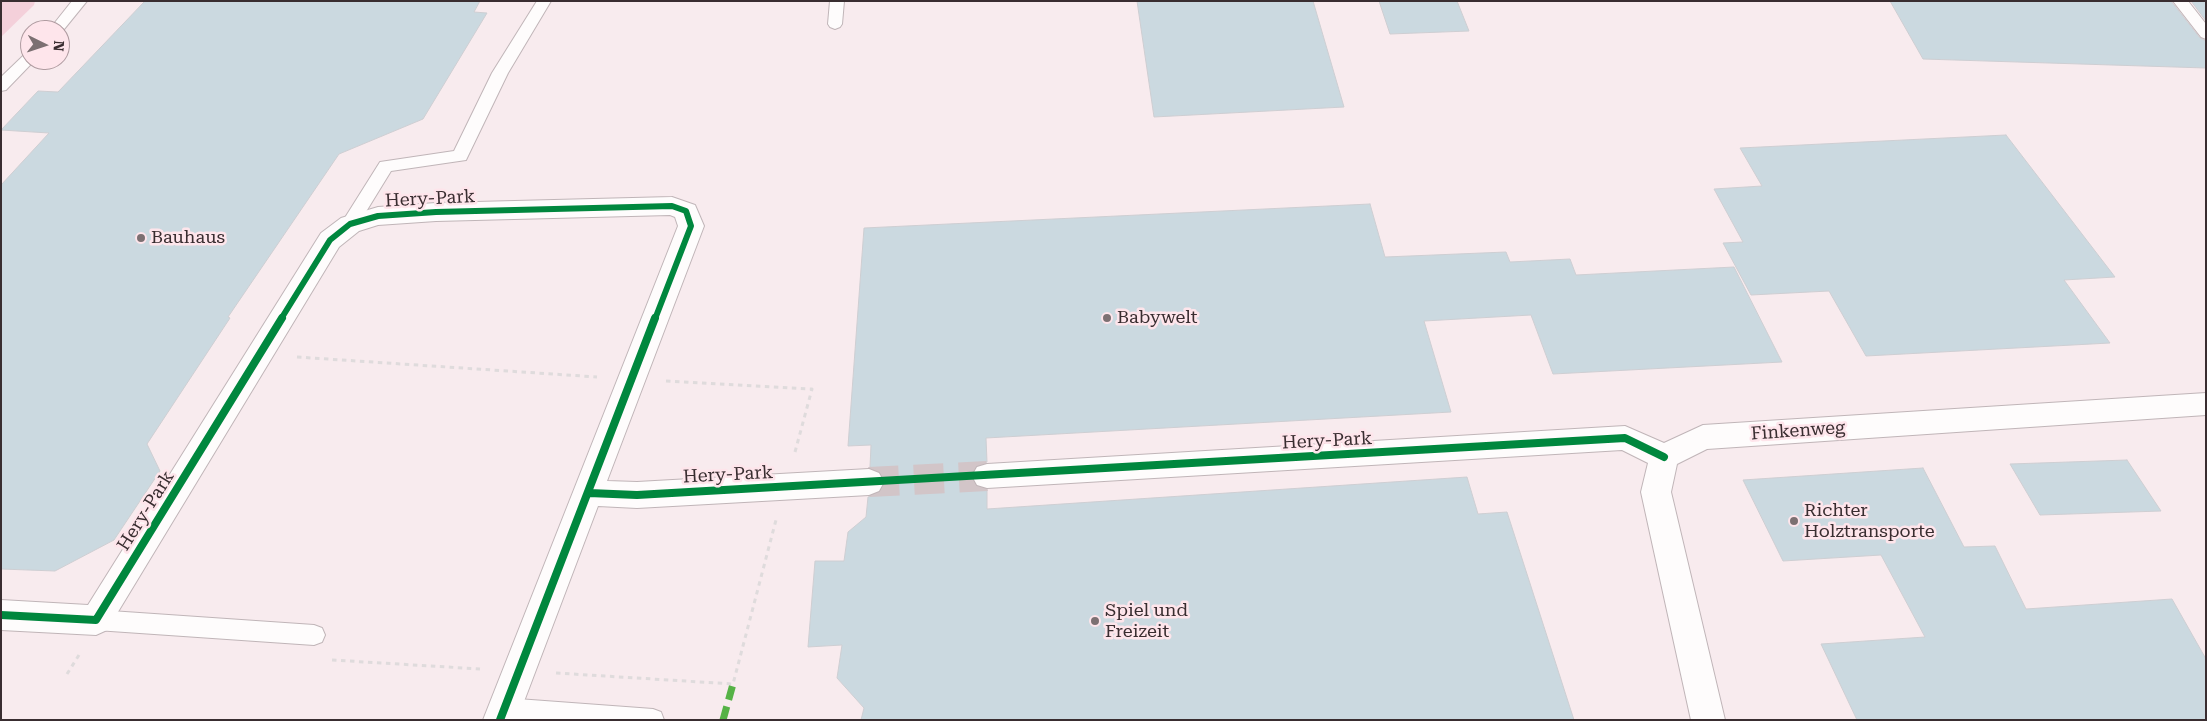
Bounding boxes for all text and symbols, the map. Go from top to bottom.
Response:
north arrow [20,20,70,70]
text: N [51,40,67,52]
street label: Hery-Park [384,186,476,212]
place label: Bauhaus [151,227,225,249]
marker: Bauhaus [135,232,147,244]
place label: Babywelt [1117,307,1198,329]
marker: Babywelt [1101,312,1113,324]
street label: Finkenweg [1750,417,1846,445]
street label: Hery-Park [1281,428,1373,454]
street label: Hery-Park [682,462,774,488]
street label: Hery-Park [113,467,179,555]
place label: Richter Holztransporte [1804,500,1935,542]
marker: Richter Holztransporte [1788,515,1800,527]
place label: Spiel und Freizeit [1105,600,1188,642]
marker: Spiel und Freizeit [1089,615,1101,627]

